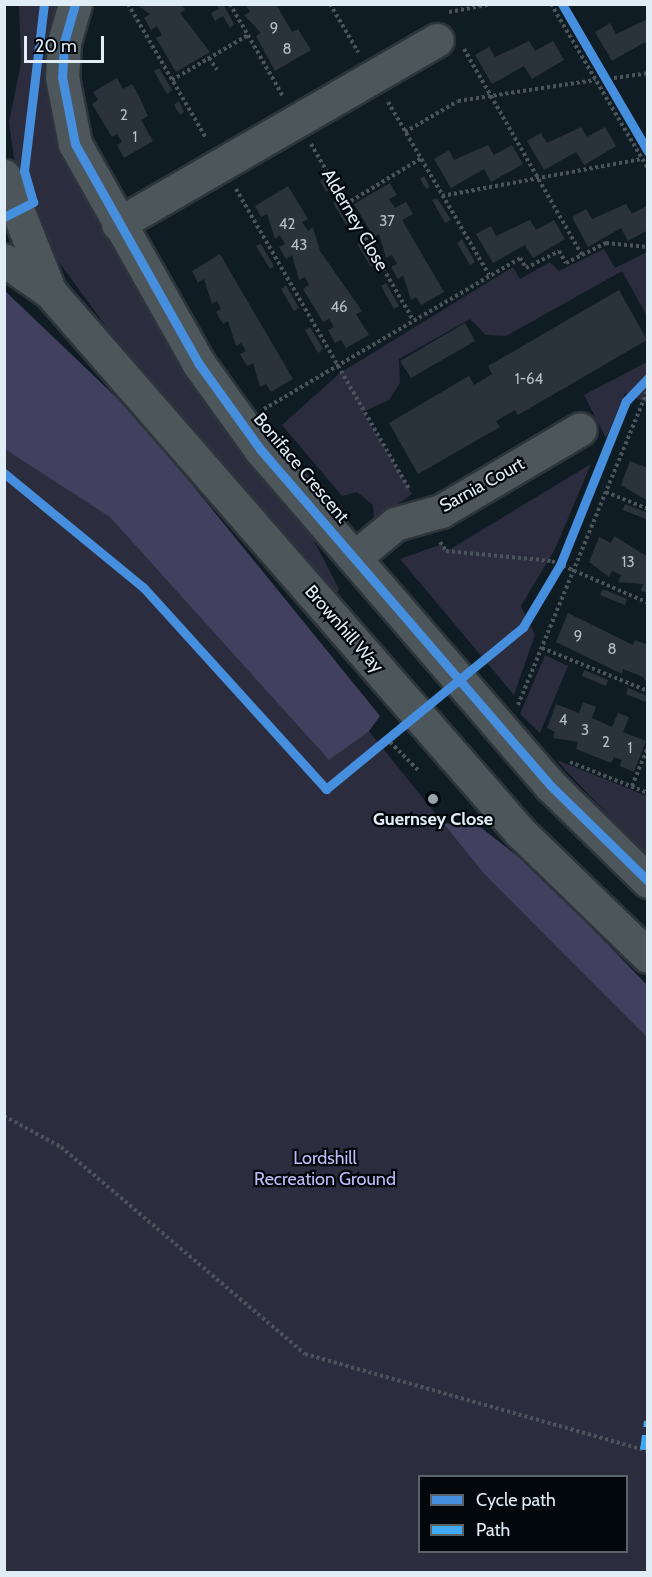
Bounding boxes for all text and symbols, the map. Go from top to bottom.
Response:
house number: 9 [270,20,278,38]
scale bar [27,24,106,62]
text: 20 m [35,35,77,57]
house number: 8 [282,41,292,59]
house number: 2 [120,107,128,125]
house number: 1 [133,129,137,147]
street label: Alderney Close [317,165,393,275]
house number: 37 [379,213,395,231]
house number: 42 [279,216,295,234]
house number: 43 [291,237,307,255]
house number: 46 [330,299,348,317]
house number: 1-64 [515,371,543,389]
street label: Boniface Crescent [249,409,353,527]
street label: Sarnia Court [436,453,528,517]
house number: 13 [621,554,635,572]
street label: Brownhill Way [300,581,388,677]
house number: 9 [574,628,582,646]
house number: 8 [607,641,617,659]
house number: 4 [559,712,567,730]
house number: 3 [581,722,589,740]
house number: 2 [602,734,610,752]
house number: 1 [628,740,632,758]
marker: Guernsey Close [426,792,440,806]
place label: Guernsey Close [373,808,493,830]
park label: Lordshill Recreation Ground [254,1148,396,1190]
legend [418,1475,628,1553]
text: Cycle path [476,1489,556,1511]
text: Path [476,1519,510,1541]

